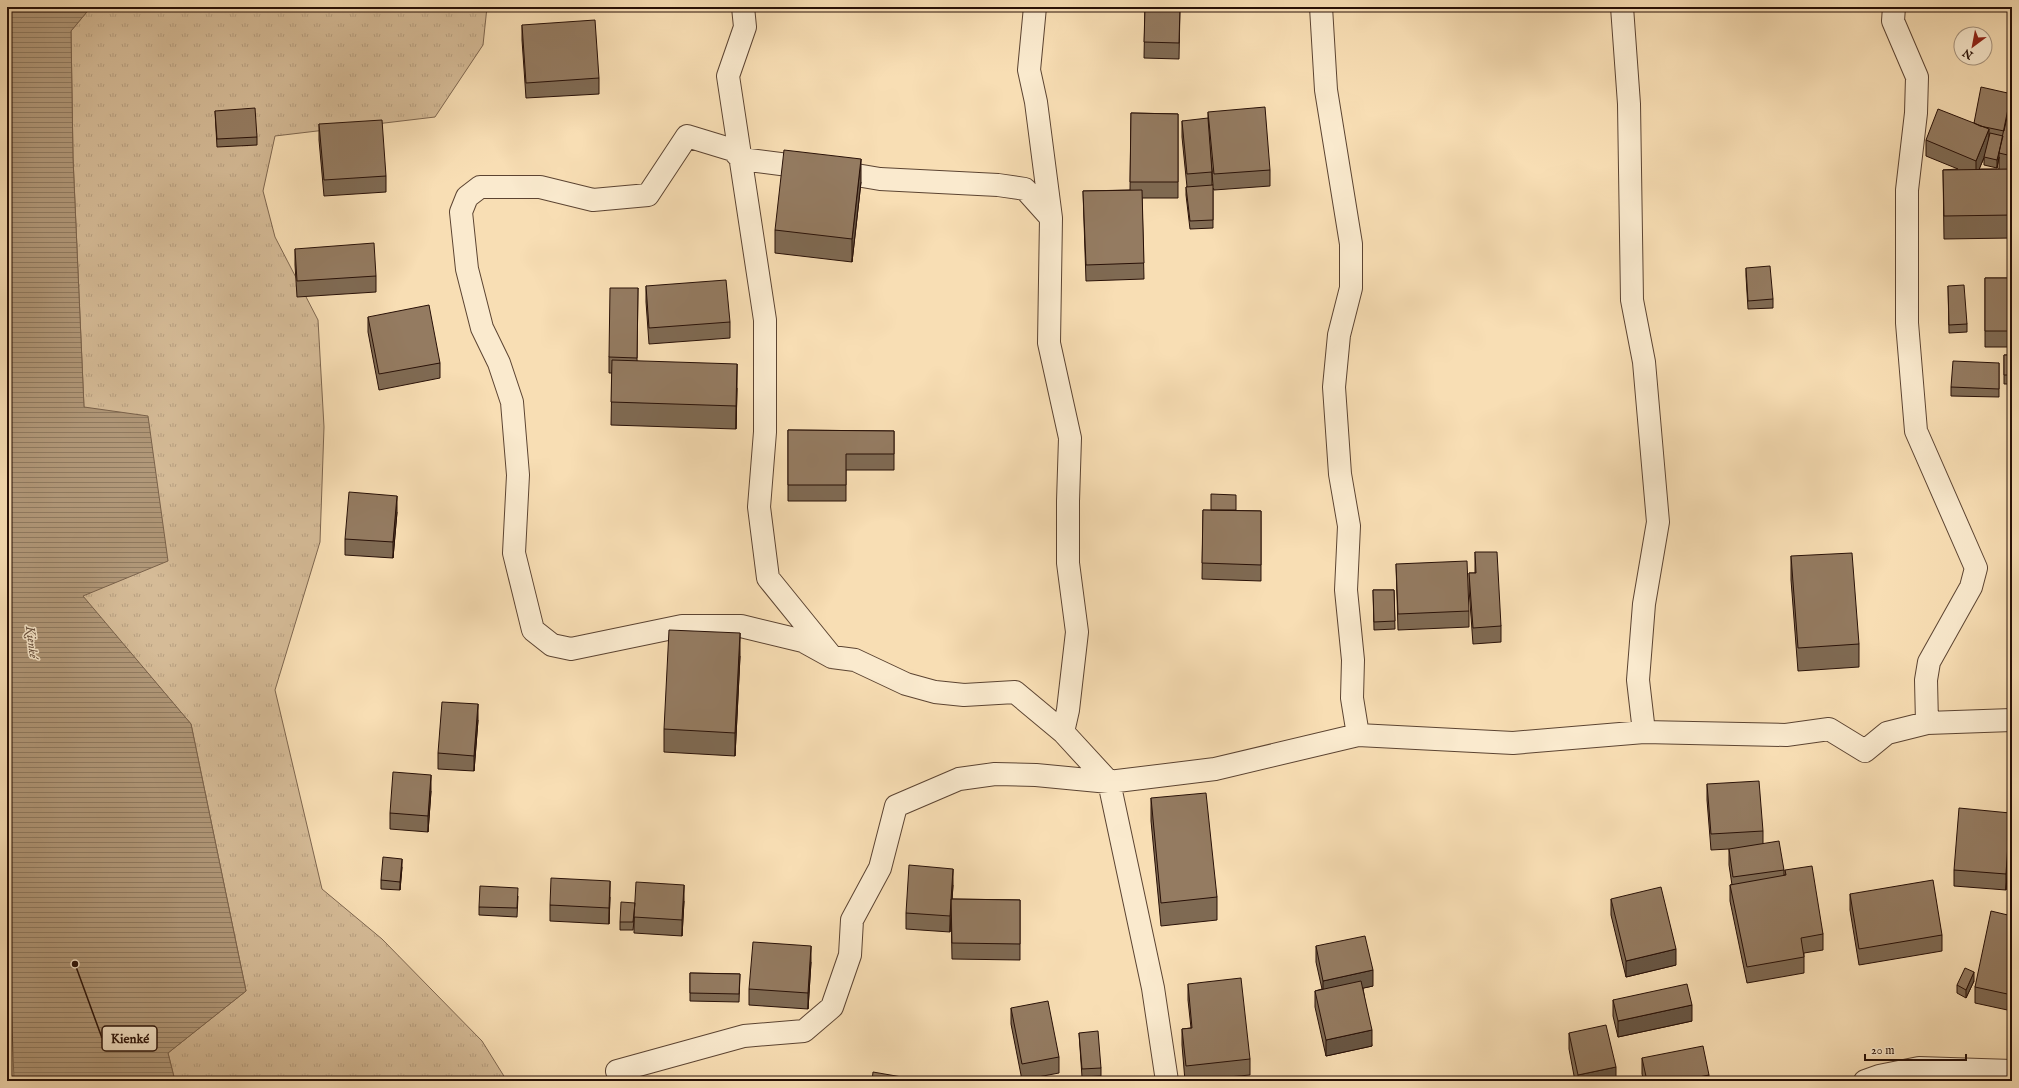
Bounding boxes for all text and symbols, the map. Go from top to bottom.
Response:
north arrow [1953,26,1993,66]
text: N [1960,45,1977,63]
water label: Kienké [21,624,42,662]
callout: Kienké [102,1026,157,1051]
text: Kienké [111,1031,149,1048]
scale bar [1865,1036,1966,1062]
text: 20 m [1871,1043,1894,1058]

